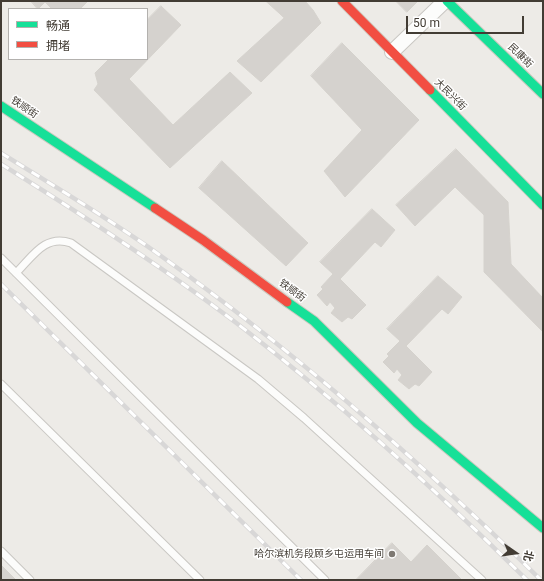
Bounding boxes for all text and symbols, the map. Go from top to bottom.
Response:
legend [8,8,148,60]
scale bar [408,8,526,34]
text: 50 m [413,16,440,30]
text: 畅通 [46,19,70,33]
text: 拥堵 [46,39,70,53]
street label: 民康街 [505,41,535,71]
street label: 大民兴街 [432,77,468,113]
street label: 铁顺街 [8,95,40,121]
street label: 铁顺街 [276,277,308,305]
north arrow [496,533,536,573]
place label: 哈尔滨机务段顾乡屯运用车间 [254,548,384,560]
marker: 哈尔滨机务段顾乡屯运用车间 [387,549,397,559]
text: 北 [521,549,536,563]

